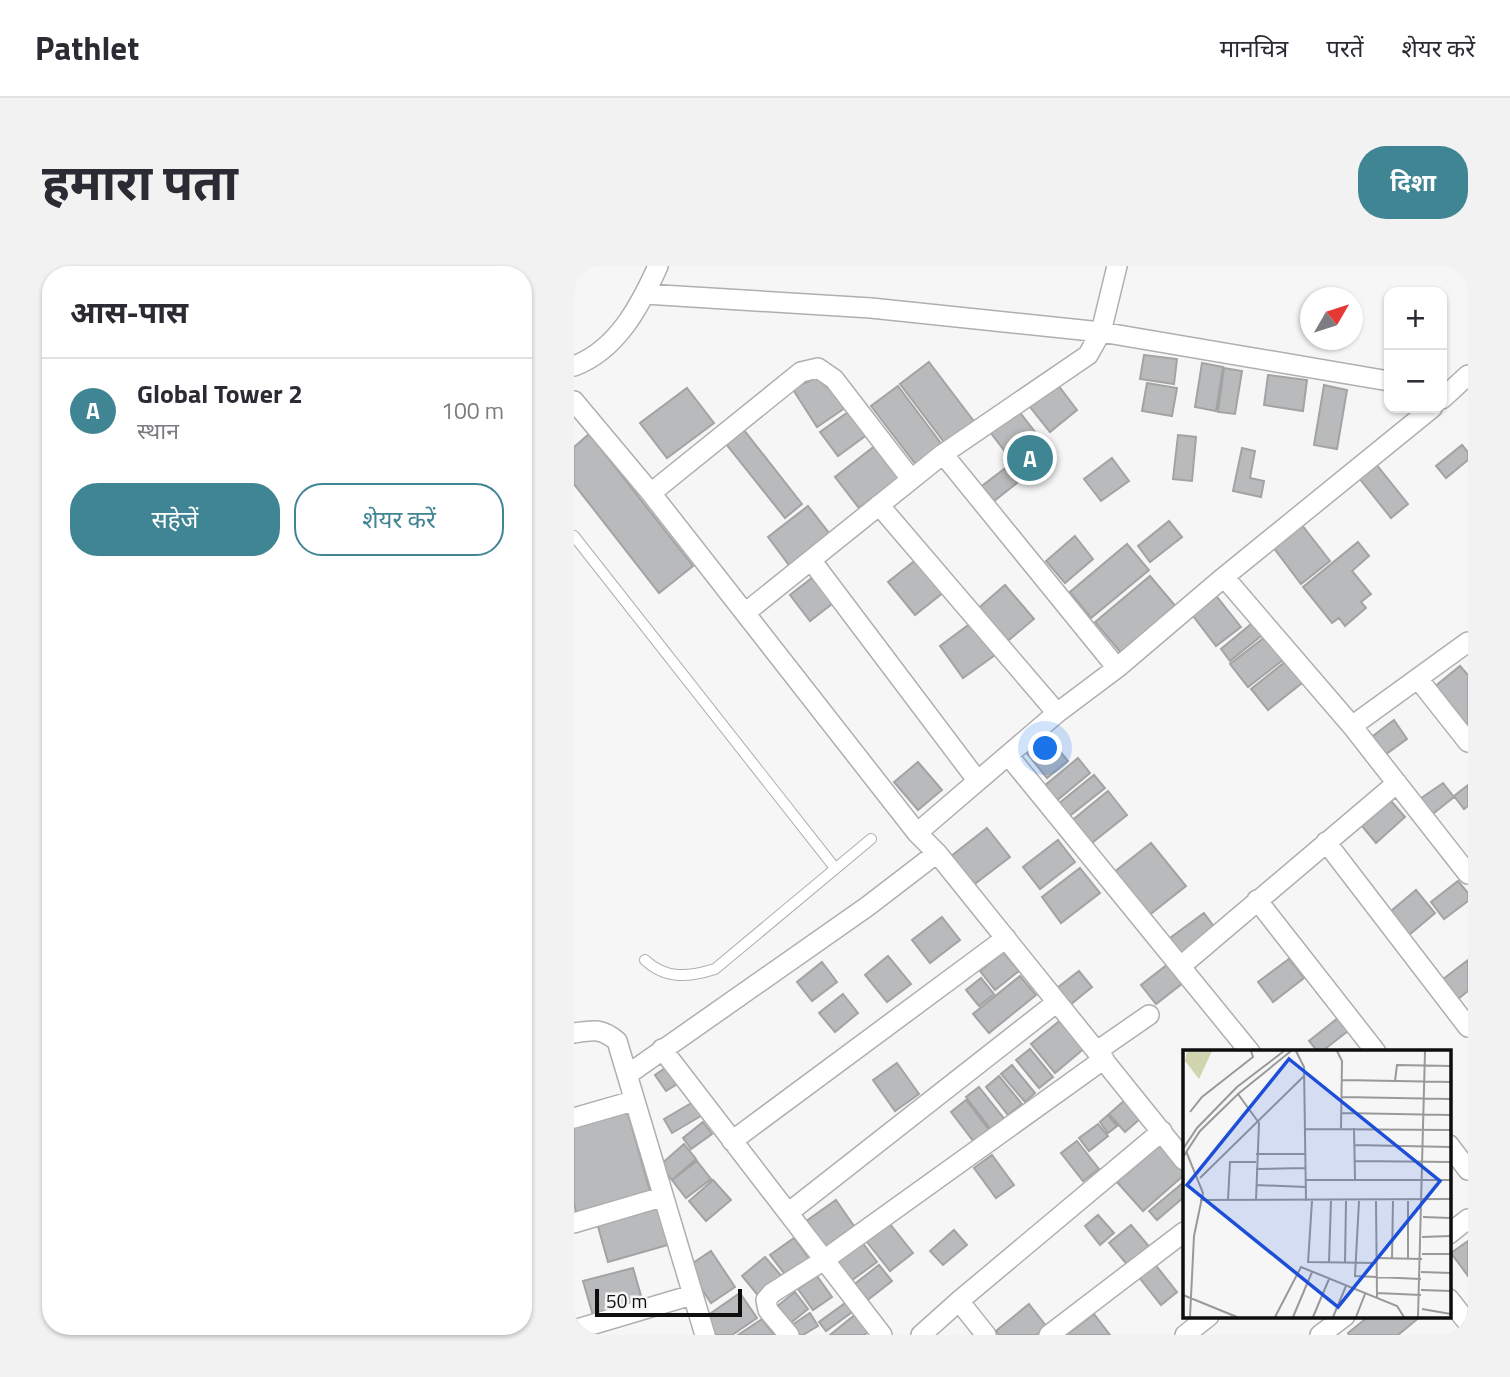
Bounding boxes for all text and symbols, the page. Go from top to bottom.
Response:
text: Pathlet [35,23,139,73]
text: मानचित्र [1220,30,1288,66]
text: परतें [1326,30,1363,66]
text: शेयर करें [1401,30,1475,66]
text: हमारा पता [42,144,238,219]
button: दिशा [1358,146,1468,219]
north arrow [1300,287,1363,350]
map controls [1384,287,1447,413]
button: + [1384,287,1447,350]
text: आस-पास [70,289,188,335]
button: − [1384,350,1447,413]
text: Global Tower 2 [137,374,303,413]
text: A [86,393,100,428]
text: 100 m [441,393,504,428]
text: स्थान [137,413,179,448]
pin: A [1007,432,1053,484]
button: सहेजें [70,483,280,556]
button: शेयर करें [294,483,504,556]
your location [1028,731,1062,765]
inset map [1183,1050,1450,1318]
scale bar [595,1286,742,1318]
text: 50 m [606,1286,647,1315]

